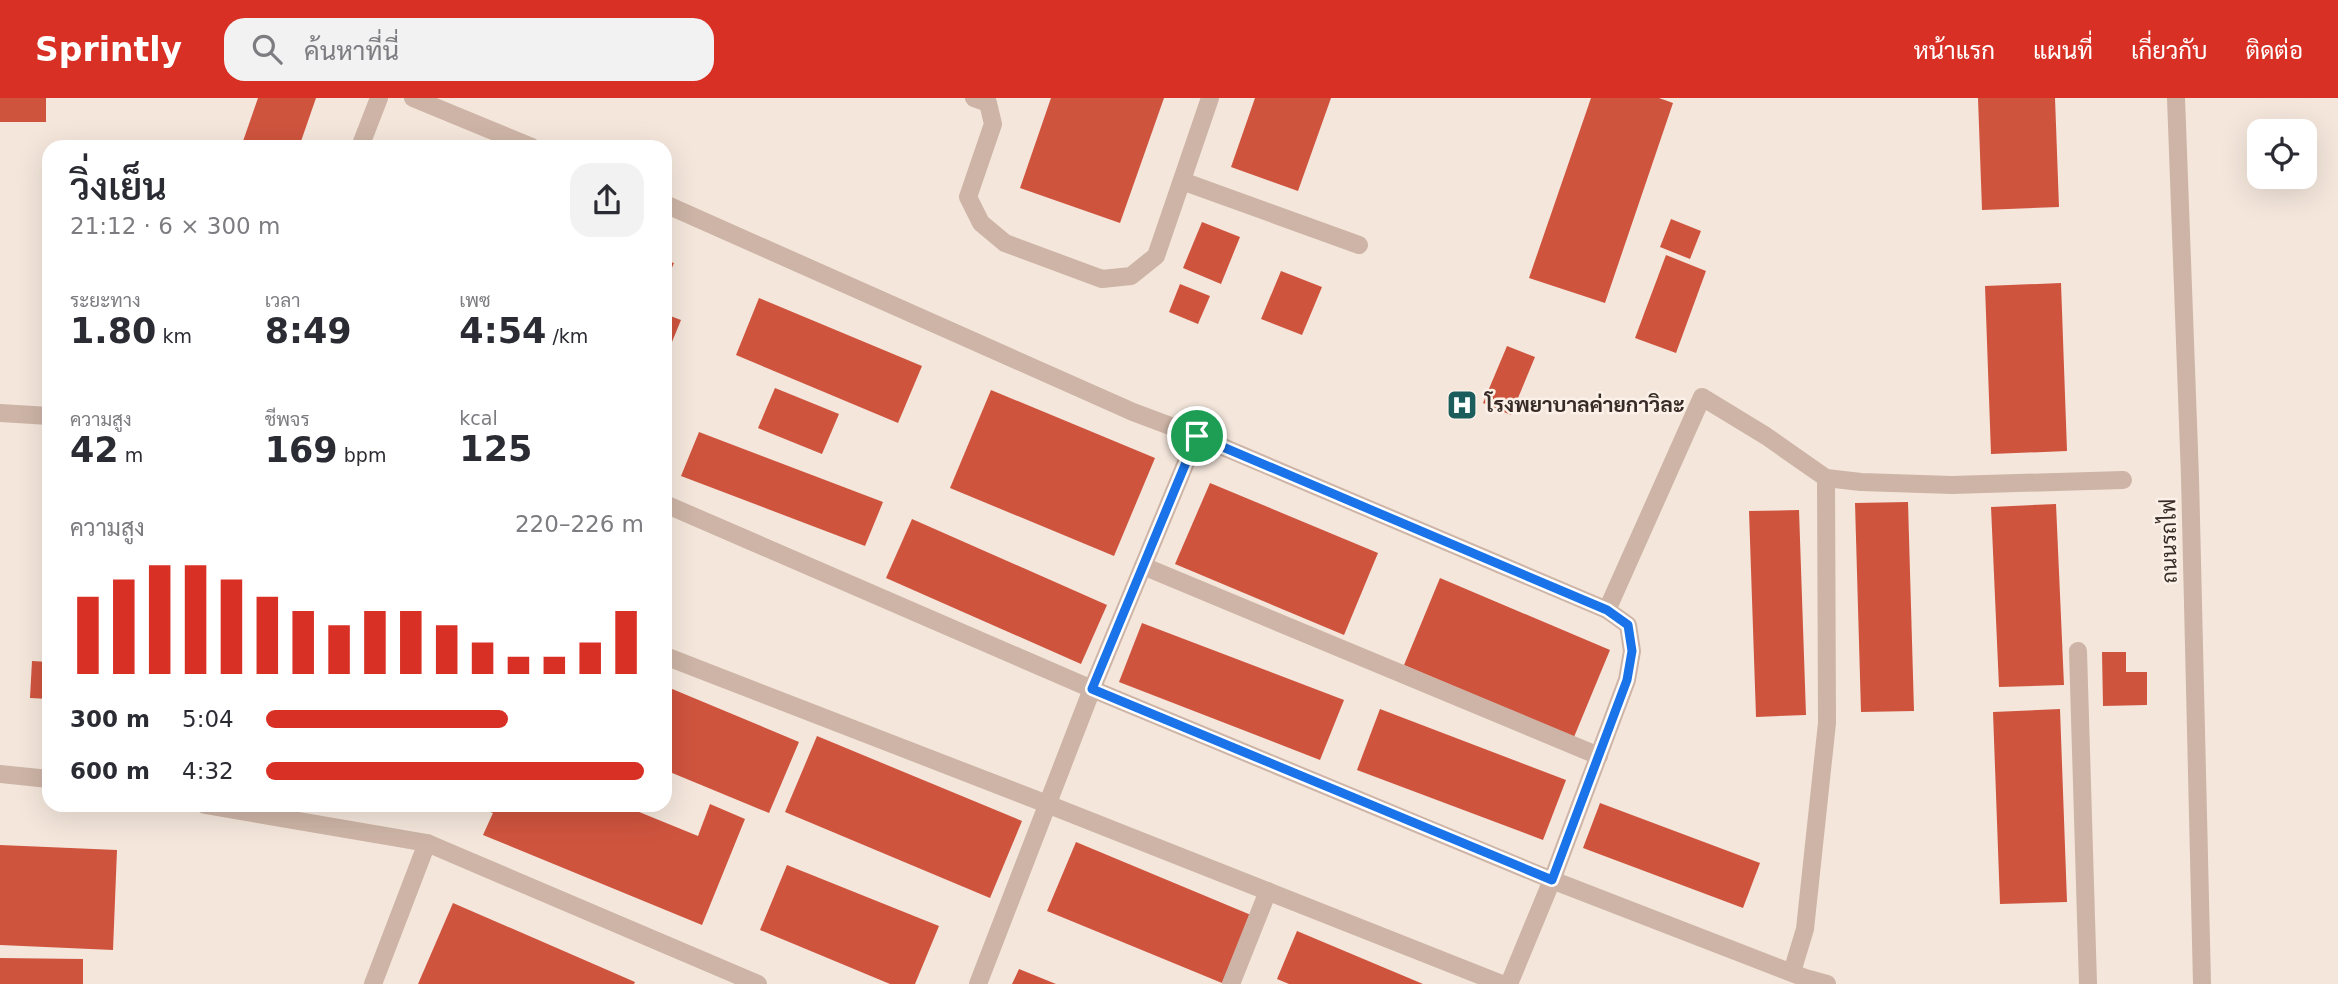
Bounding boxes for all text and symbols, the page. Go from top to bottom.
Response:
search box [224,18,714,81]
text: Sprintly [35,30,182,69]
icon: search [248,30,286,68]
text: ค้นหาที่นี่ [304,36,399,66]
text: หน้าแรก [1914,37,1995,65]
text: แผนที่ [2033,37,2093,65]
text: เกี่ยวกับ [2131,37,2208,65]
text: ติดต่อ [2246,37,2303,65]
map controls [2247,119,2317,189]
button: locate [2247,119,2317,189]
button: share [570,163,644,237]
text: วิ่งเย็น [70,165,167,209]
text: 21:12 · 6 × 300 m [70,213,280,239]
text: ระยะทาง [70,289,141,311]
text: เวลา [265,289,301,311]
text: เพซ [459,289,491,311]
text: 1.80 [70,311,156,351]
text: 8:49 [265,311,352,351]
text: 4:54 [459,311,546,351]
text: km [156,325,192,347]
text: /km [546,325,588,347]
hospital icon: โรงพยาบาลค่ายกาวิละ [1445,388,1479,422]
place label: โรงพยาบาลค่ายกาวิละ [1483,391,1684,417]
pin [1167,406,1227,466]
text: kcal [459,407,498,429]
text: ความสูง [70,408,132,430]
text: ชีพจร [265,408,310,430]
icon: arrive [1178,417,1216,455]
text: 125 [459,429,532,469]
text: 42 [70,430,119,470]
text: 169 [265,430,338,470]
text: m [119,444,143,466]
text: bpm [338,444,386,466]
street label: ถนนรถไฟ [2155,498,2182,584]
text: 220–226 m [515,511,644,537]
text: ความสูง [70,515,145,541]
text: 300 m [70,706,150,732]
text: 5:04 [182,706,234,732]
text: 600 m [70,758,150,784]
text: 4:32 [182,758,234,784]

